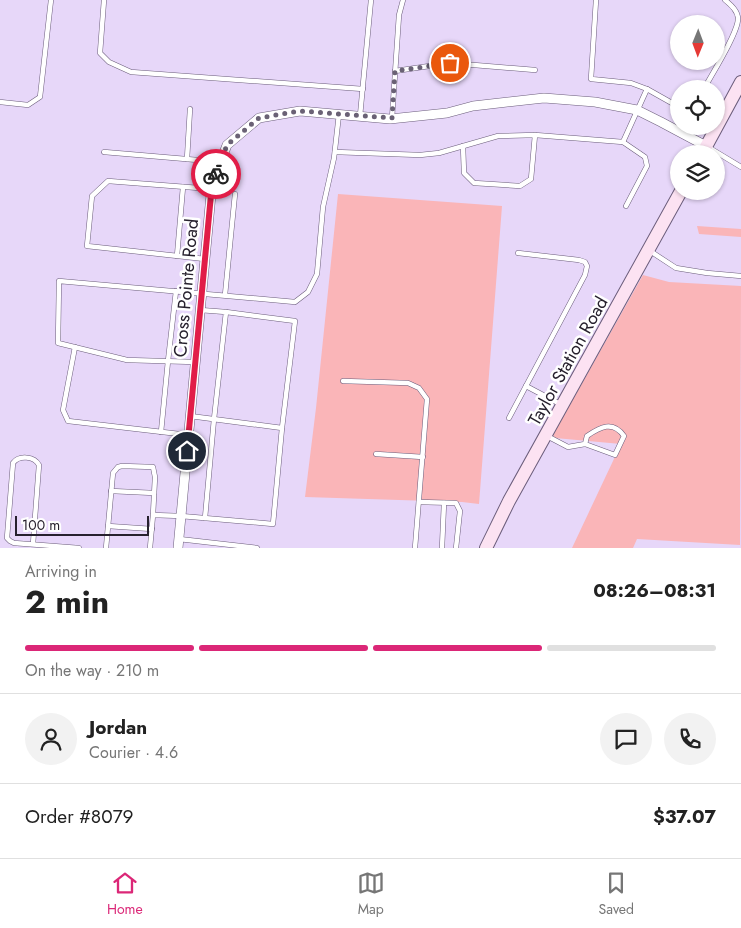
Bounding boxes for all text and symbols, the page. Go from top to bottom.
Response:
north arrow [670,15,725,70]
map controls [670,15,725,200]
pin [429,42,471,84]
icon: bag [436,49,464,77]
button: locate [670,80,725,135]
button: layers [670,145,725,200]
courier [191,149,241,199]
icon: bike [202,160,230,188]
street label: Cross Pointe Road [167,218,205,358]
street label: Taylor Station Road [522,292,614,430]
pin [166,430,208,472]
icon: home [173,437,201,465]
scale bar [15,513,149,536]
text: 100 m [22,515,60,535]
text: Arriving in [25,560,97,583]
text: 08:26–08:31 [593,577,716,604]
text: 2 min [25,579,109,625]
text: On the way · 210 m [25,659,159,682]
button: person [25,713,77,765]
button: chat [600,713,652,765]
button: phone [664,713,716,765]
text: Jordan [89,714,147,741]
text: Courier · 4.6 [89,741,178,764]
text: Order #8079 [25,803,134,830]
text: $37.07 [653,803,716,830]
tab: Home [107,869,143,919]
tab: Map [357,869,385,919]
tab: Saved [599,869,634,919]

